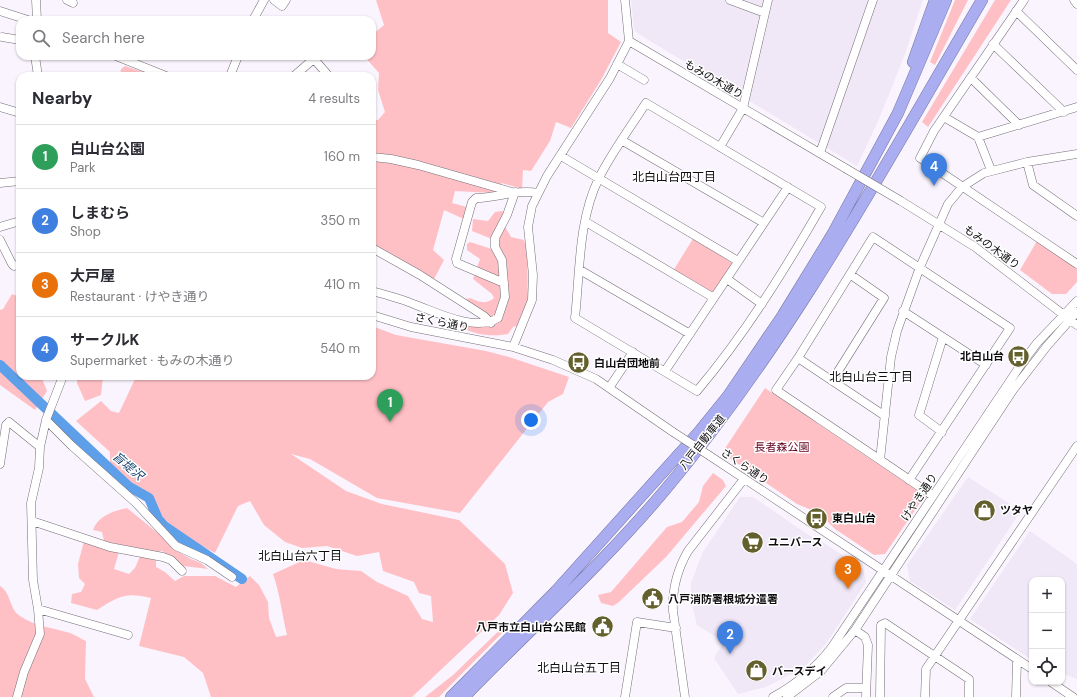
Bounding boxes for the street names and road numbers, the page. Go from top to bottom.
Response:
street label: もみの木通り [682,56,746,102]
street label: もみの木通り [961,222,1023,272]
street label: さくら通り [414,309,470,335]
street label: 八戸自動車道 [676,412,728,472]
street label: さくら通り [718,445,772,487]
street label: けやき通り [898,470,940,524]

